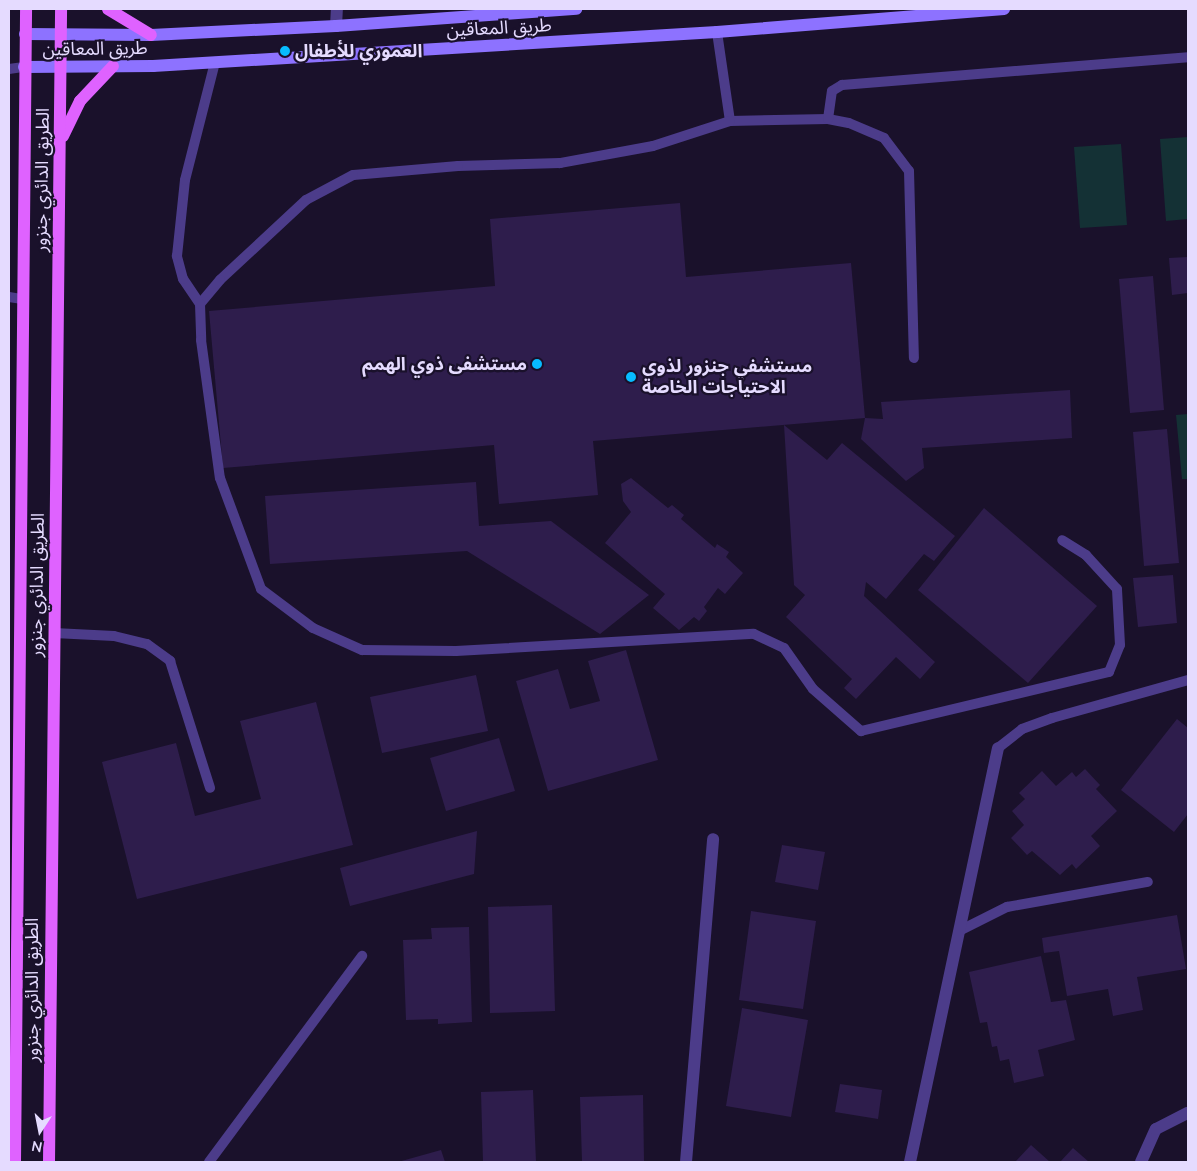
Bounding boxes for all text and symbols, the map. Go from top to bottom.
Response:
street label: طريق المعاقين [446,14,552,42]
street label: طريق المعاقين [42,37,148,61]
place label: العموري للأطفال [295,40,422,62]
marker: العموري للأطفال [279,45,291,57]
street label: الطريق الدائري جنزور [30,108,54,252]
place label: مستشفى ذوي الهمم [362,353,527,375]
place label: مستشفي جنزور لذوي الاحتياجات الخاصة [642,356,812,398]
marker: مستشفى ذوي الهمم [531,358,543,370]
marker: مستشفي جنزور لذوي الاحتياجات الخاصة [624,370,638,384]
street label: الطريق الدائري جنزور [25,513,49,657]
street label: الطريق الدائري جنزور [21,918,43,1062]
north arrow [15,1106,65,1156]
text: N [30,1136,44,1157]

